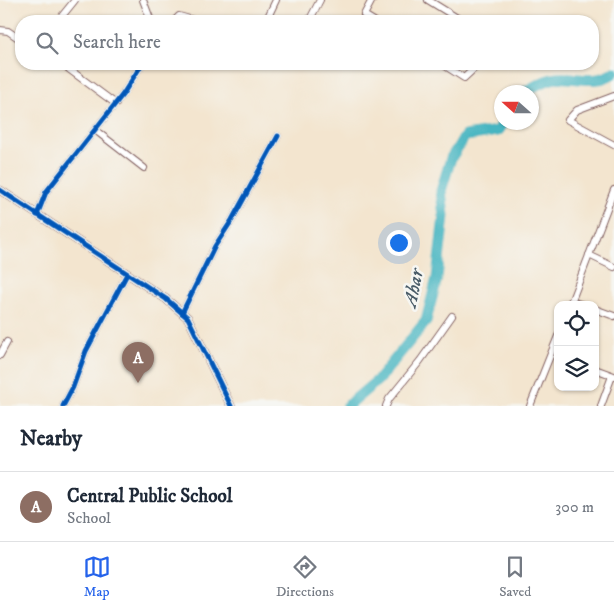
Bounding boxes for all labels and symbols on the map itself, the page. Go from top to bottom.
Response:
north arrow [494,85,539,130]
your location [386,230,412,256]
water label: Ahar [397,265,431,311]
pin: A [122,342,154,383]

